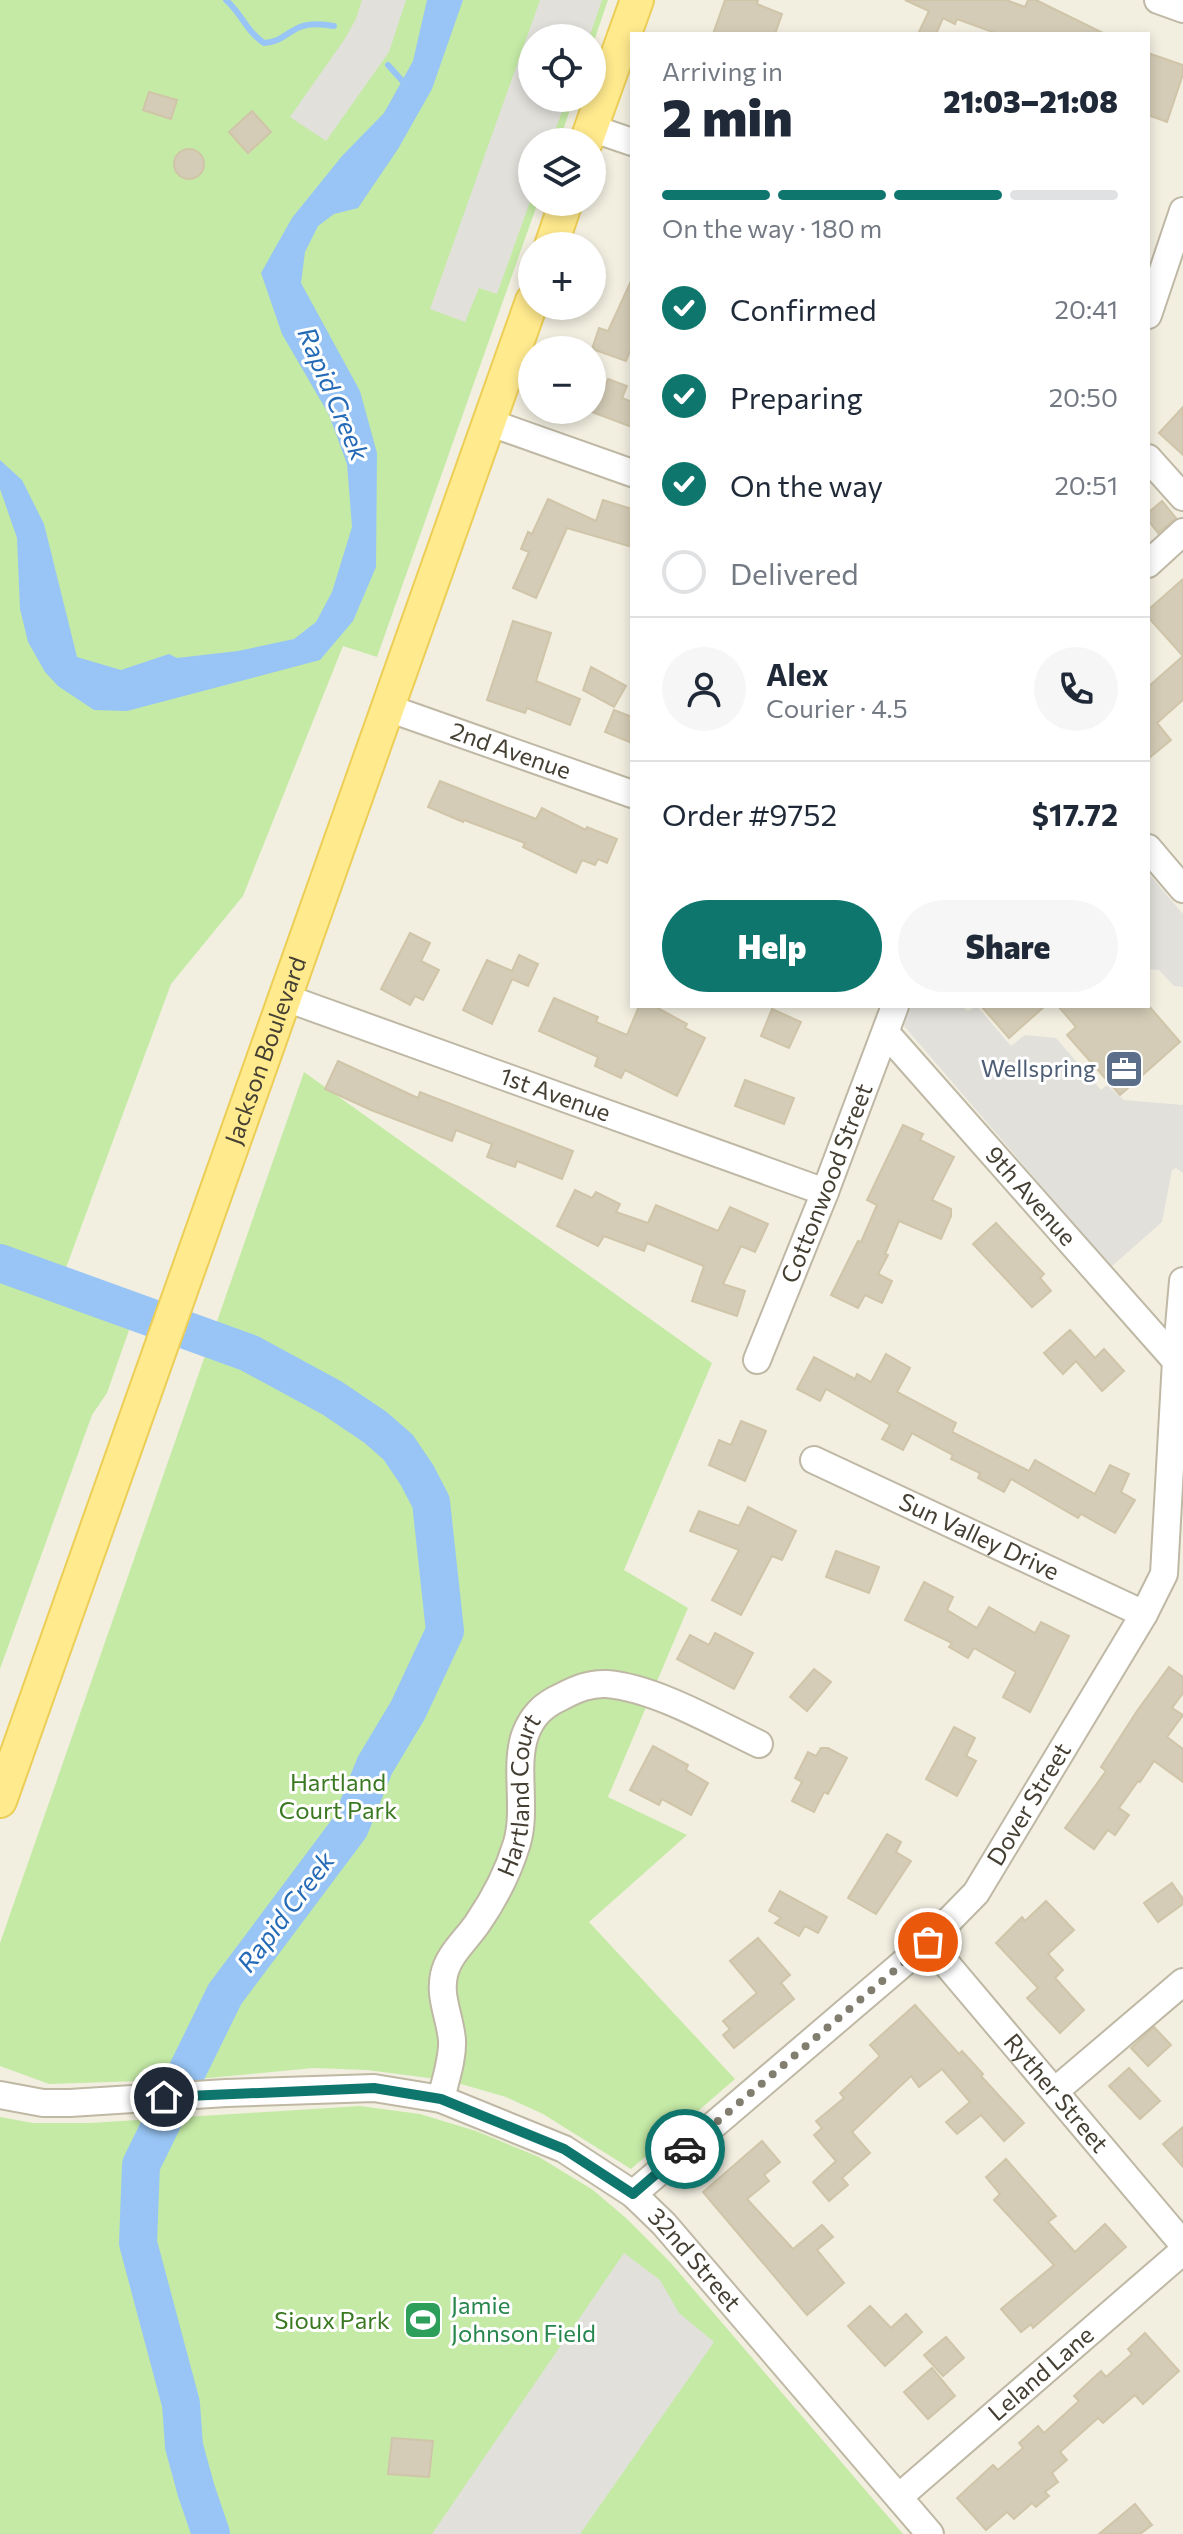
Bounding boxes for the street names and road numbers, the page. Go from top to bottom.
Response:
street label: 2nd Avenue [447,715,575,784]
street label: Jackson Boulevard [218,952,311,1148]
street label: 1st Avenue [496,1060,615,1127]
street label: Cottonwood Street [774,1079,878,1287]
street label: 9th Avenue [980,1140,1083,1251]
street label: Sun Valley Drive [895,1486,1064,1585]
street label: Hartland Court [490,1707,546,1880]
street label: Dover Street [980,1737,1076,1870]
street label: Ryther Street [998,2027,1115,2158]
street label: 32nd Street [643,2201,748,2316]
street label: Leland Lane [981,2319,1099,2426]

